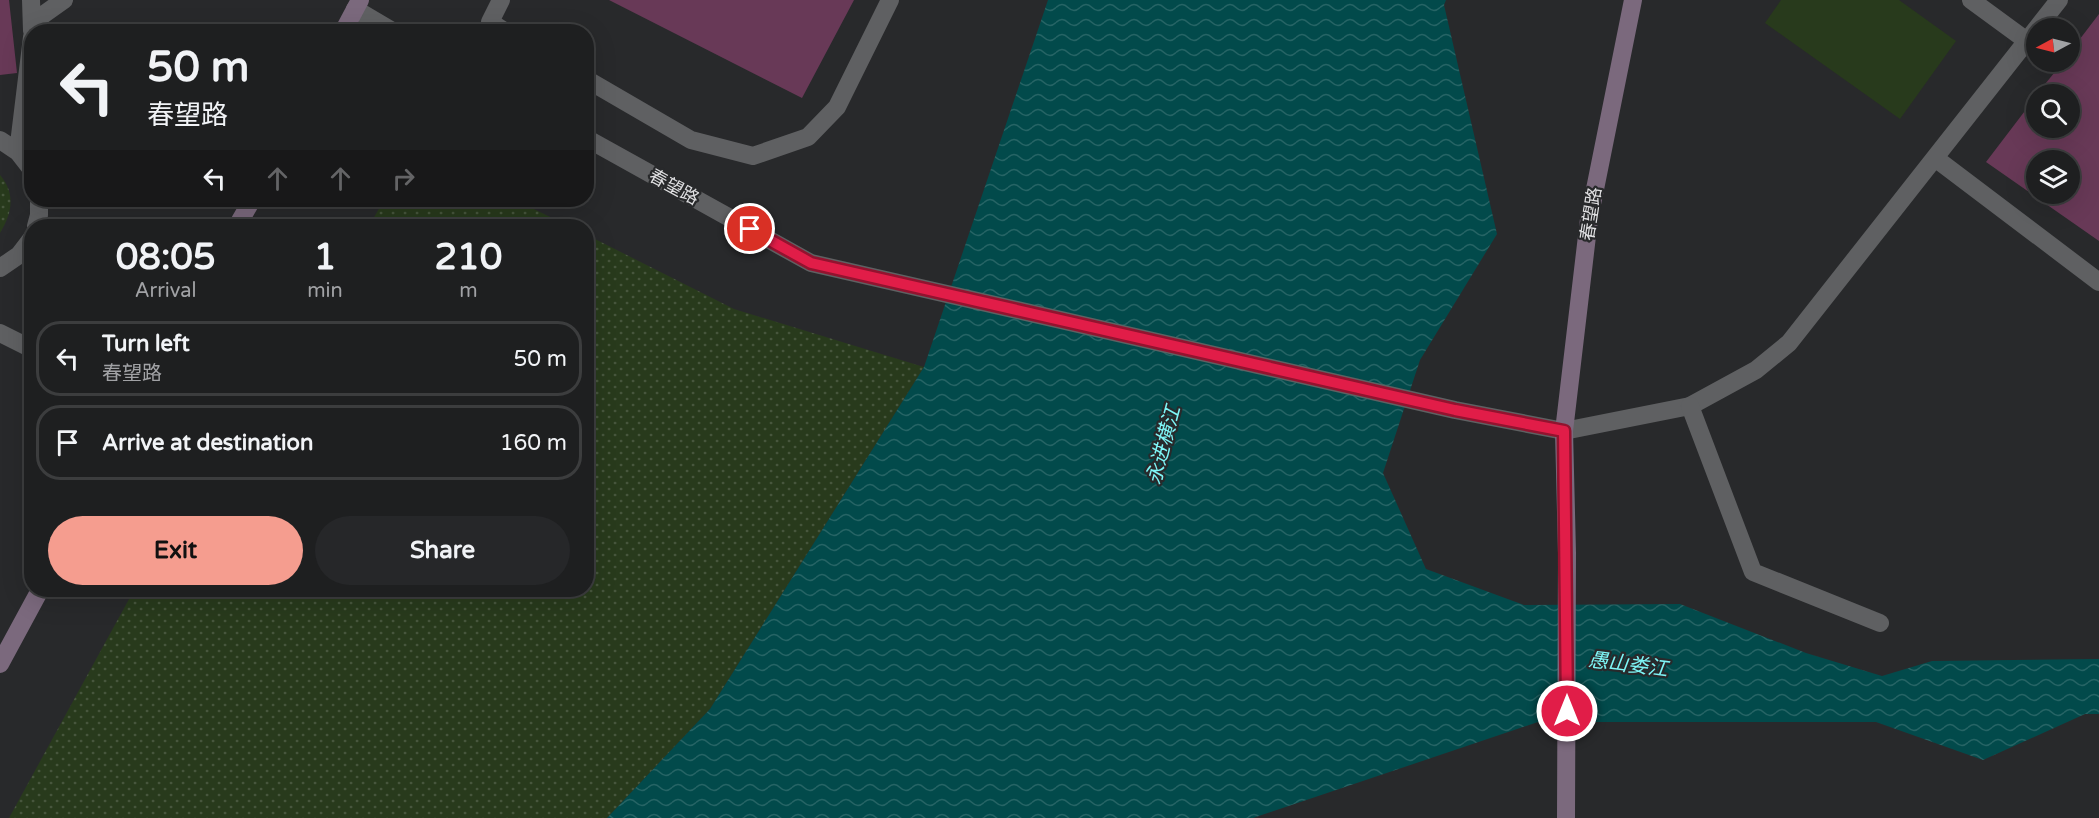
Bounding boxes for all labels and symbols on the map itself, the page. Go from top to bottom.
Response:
north arrow [2026,18,2080,72]
street label: 春望路 [645,164,703,210]
street label: 春望路 [1576,186,1606,242]
pin [724,203,775,254]
water label: 永进横江 [1142,402,1186,487]
water label: 愚山娄江 [1587,648,1671,682]
position arrow [1535,679,1599,743]

